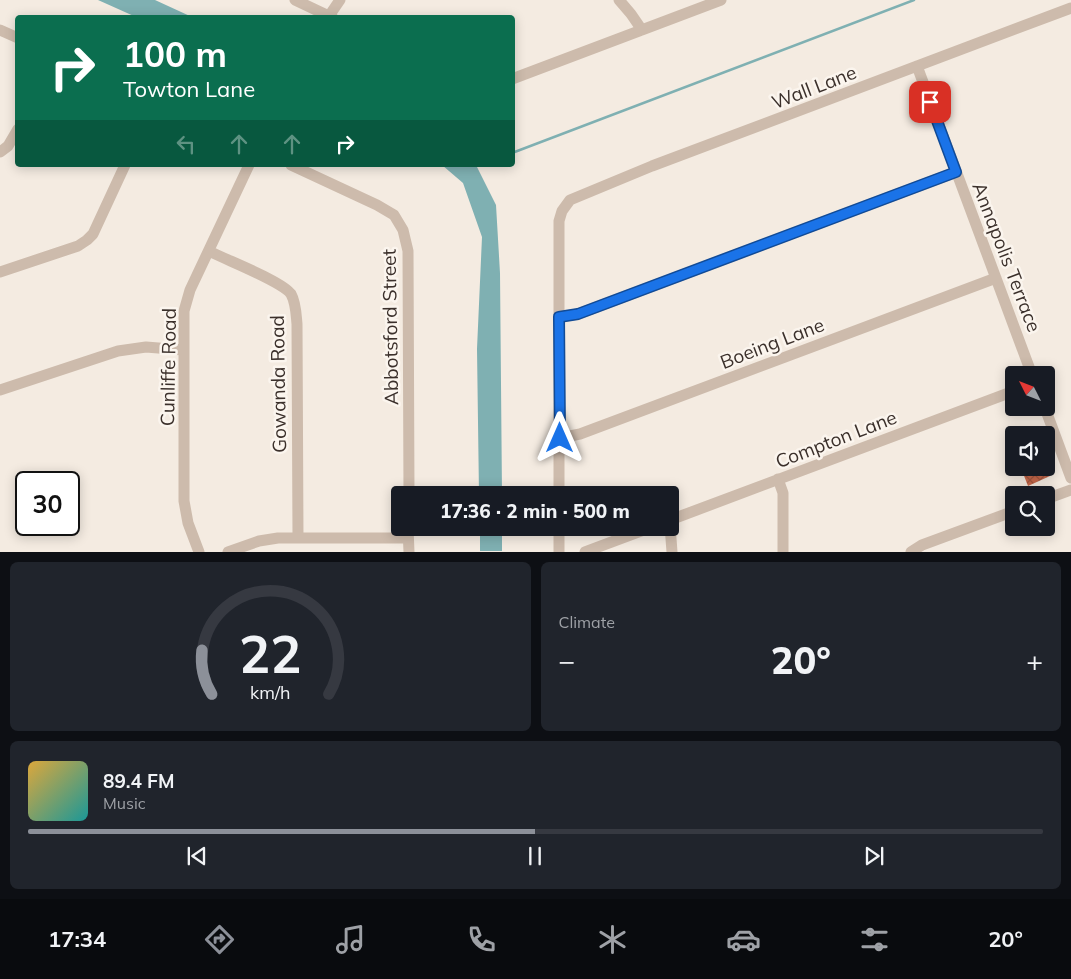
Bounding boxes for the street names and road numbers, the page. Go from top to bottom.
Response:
street label: Wall Lane [768,60,860,114]
street label: Annapolis Terrace [967,179,1047,335]
street label: Abbotsford Street [377,248,403,405]
street label: Cunliffe Road [155,308,181,426]
street label: Boeing Lane [717,312,827,374]
street label: Gowanda Road [265,315,291,453]
street label: Compton Lane [772,405,900,473]

